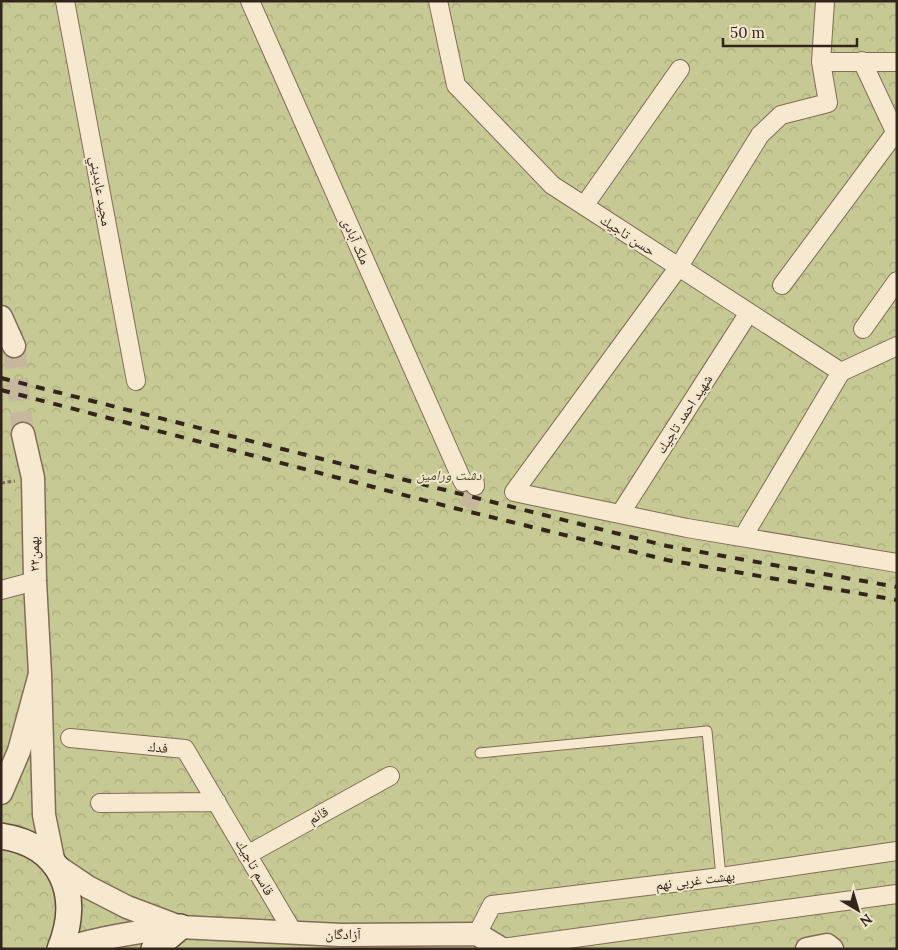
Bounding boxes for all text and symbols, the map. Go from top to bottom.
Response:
scale bar [723,15,857,47]
text: 50 m [730,23,765,42]
street label: مجيد عابديني [83,155,116,228]
street label: حسن تاجيك [597,210,659,260]
street label: ملک آبادی [338,215,374,267]
street label: شهيد احمد تاجيك [652,371,716,457]
park label: دشت ورامین [416,466,482,484]
street label: ۲۲بهمن [25,536,43,572]
street label: فدك [147,737,169,757]
street label: قائم [305,802,332,829]
street label: قاسم تاجيك [231,836,278,899]
street label: بهشت غربی نهم [654,866,736,895]
north arrow [833,885,883,935]
text: N [856,910,876,931]
street label: آزادگان [325,925,361,943]

